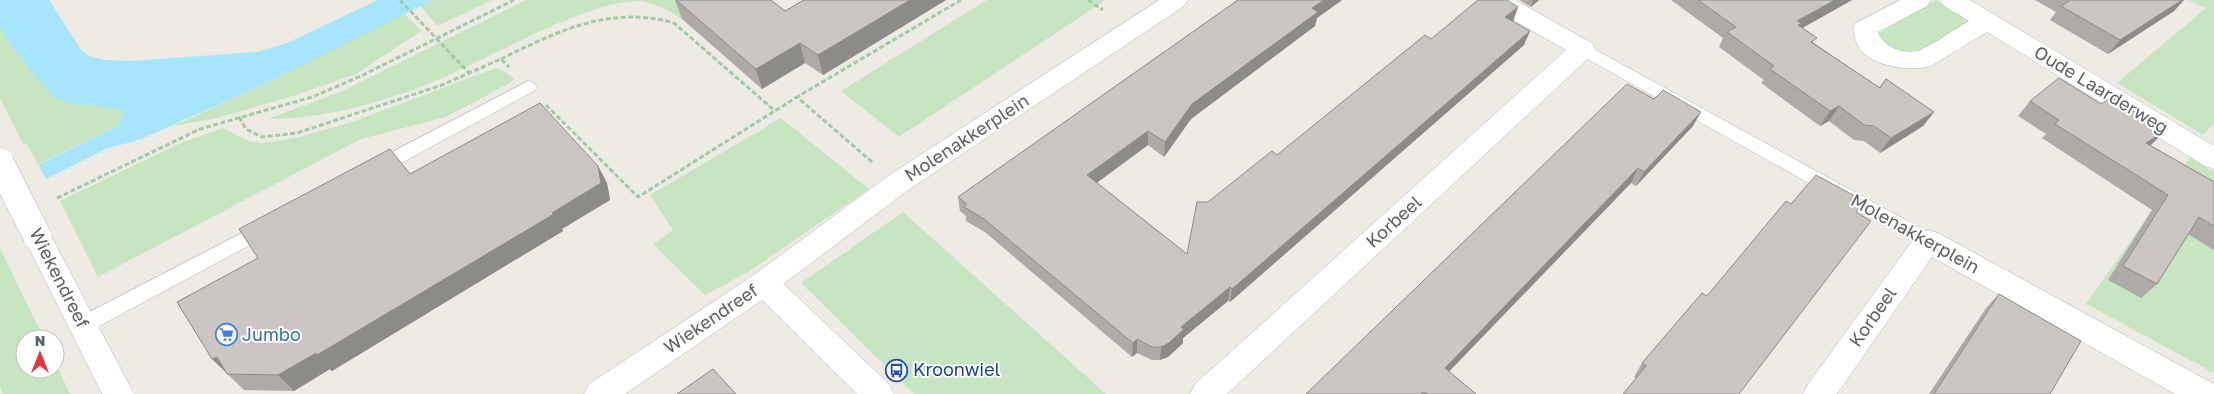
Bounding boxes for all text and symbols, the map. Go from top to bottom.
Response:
street label: Oude Laarderweg [2030,40,2173,138]
street label: Molenakkerplein [900,89,1033,186]
street label: Molenakkerplein [1847,189,1984,278]
street label: Korbeel [1361,190,1426,252]
street label: Wiekendreef [25,224,95,332]
street label: Wiekendreef [659,278,762,358]
street label: Korbeel [1844,282,1901,350]
supermarket icon: Jumbo [214,323,238,347]
place label: Jumbo [242,323,301,345]
north arrow [15,329,65,379]
text: N [35,332,45,349]
bus stop icon: Kroonwiel [885,358,909,382]
place label: Kroonwiel [913,358,1001,380]

